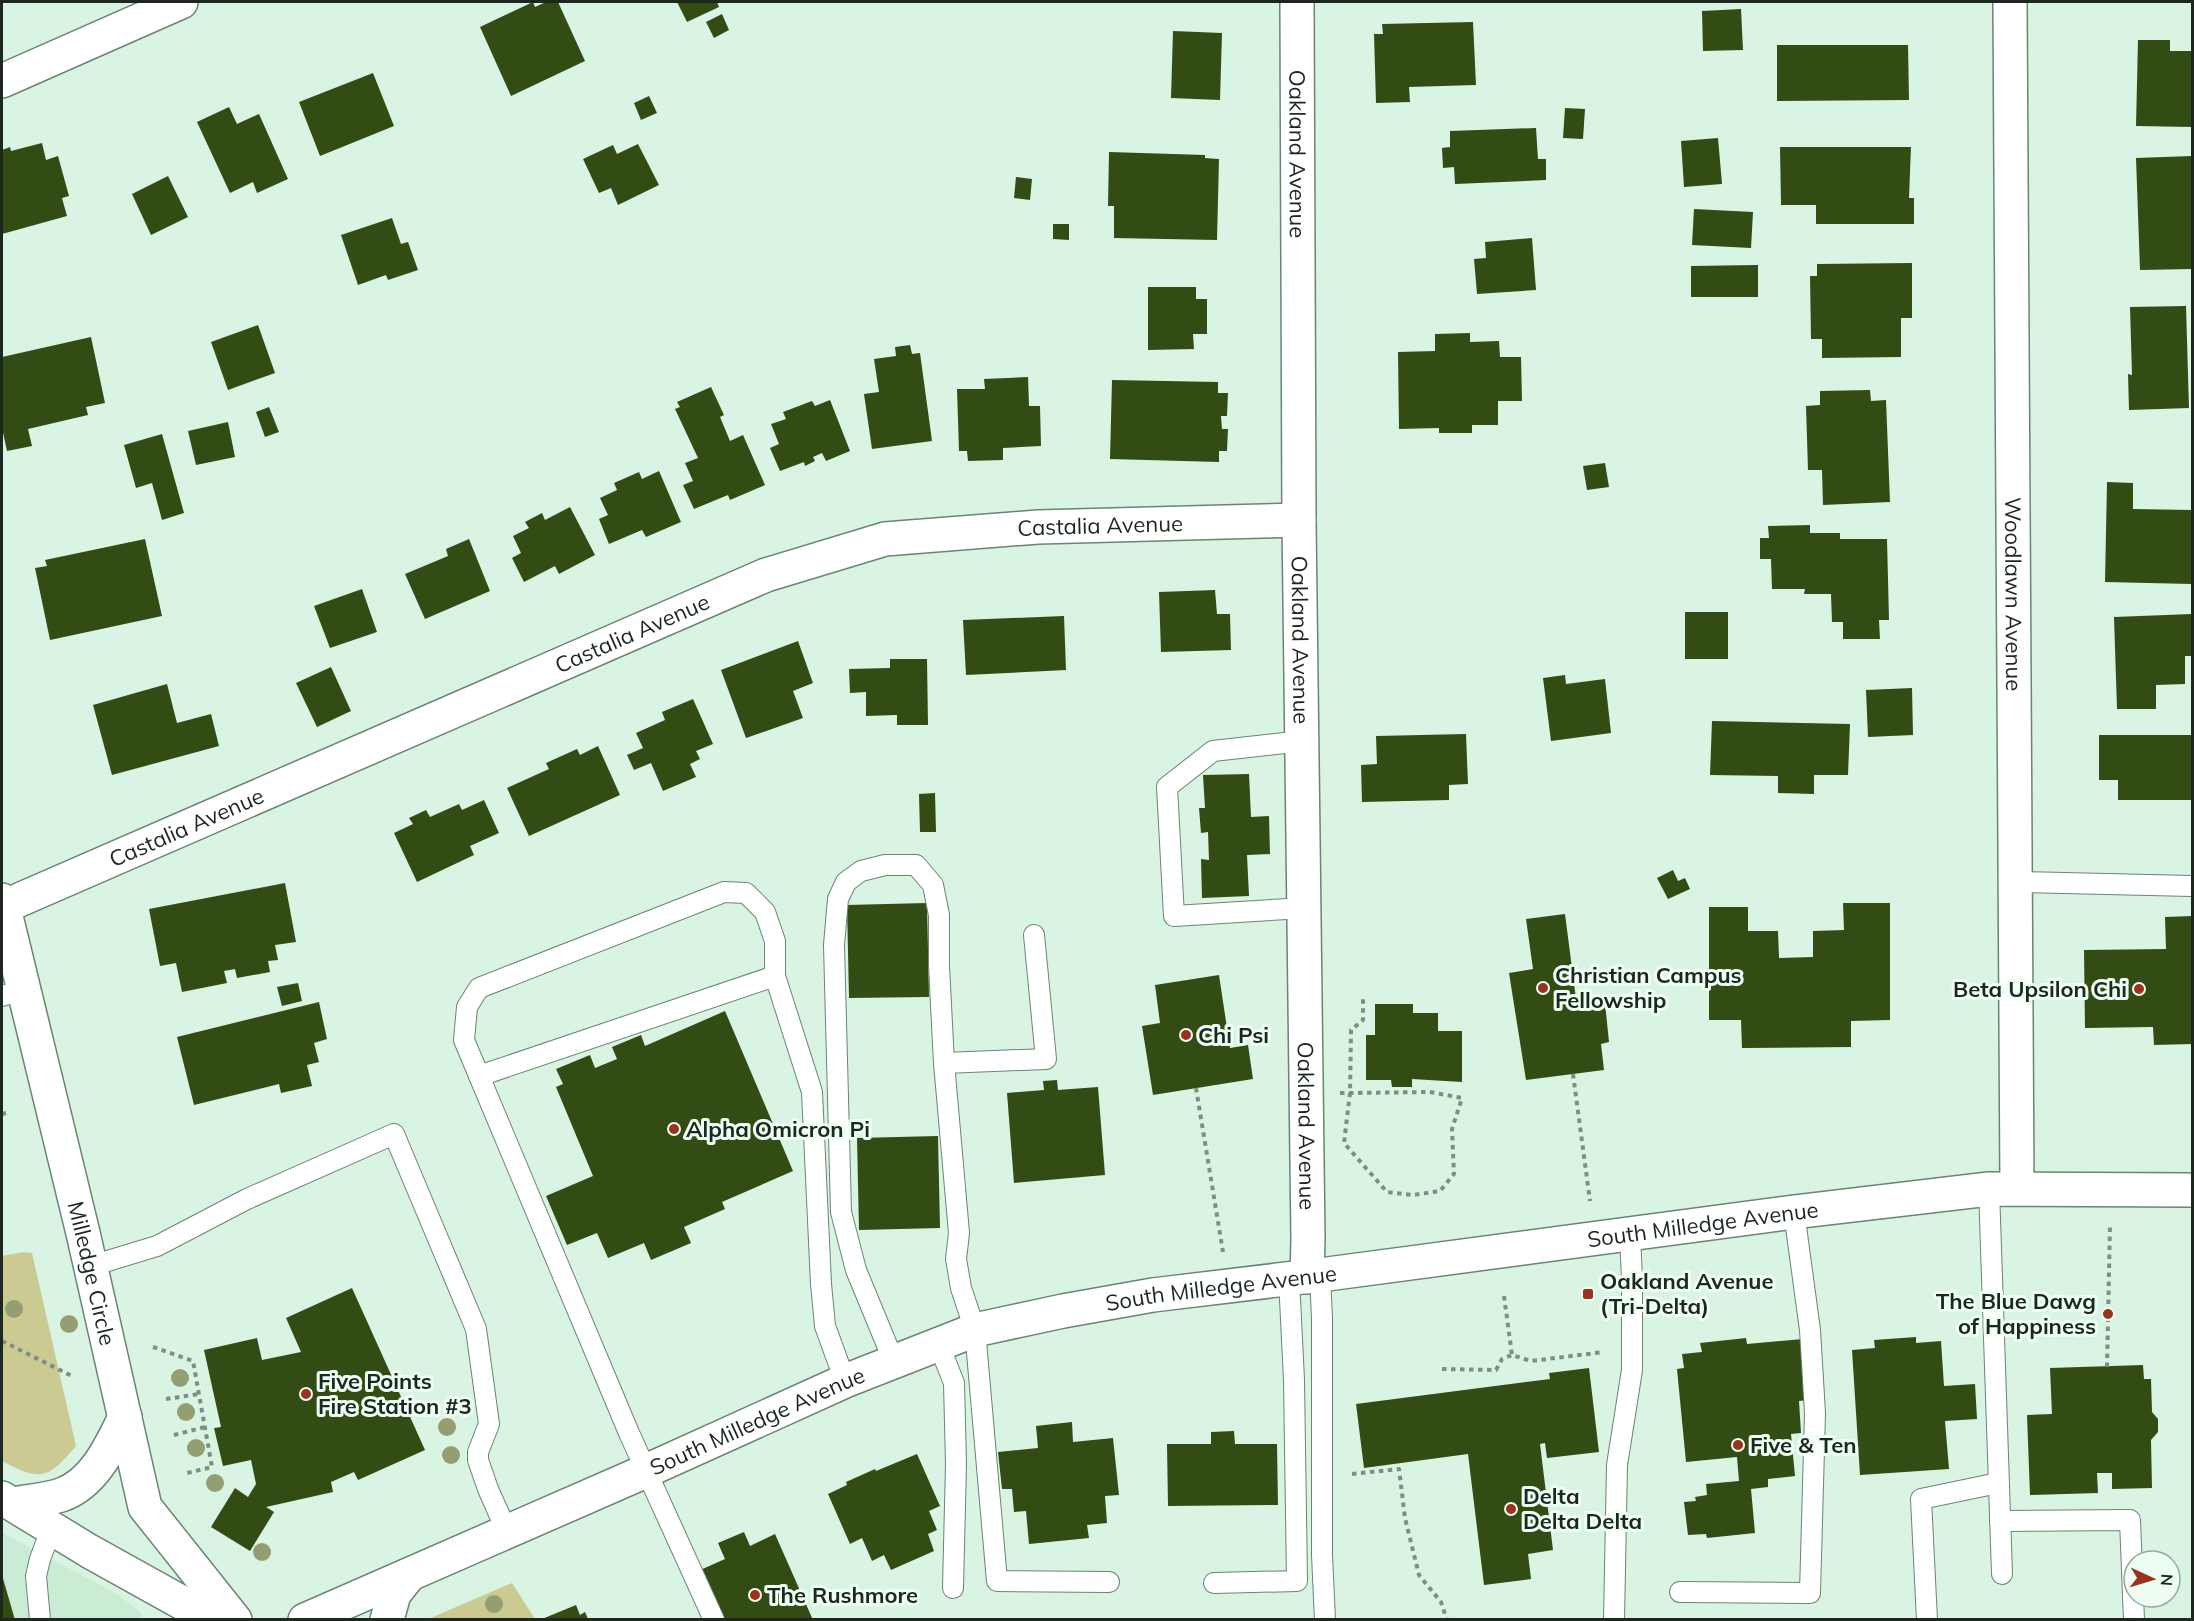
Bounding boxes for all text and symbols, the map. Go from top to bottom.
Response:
street label: Oakland Avenue [1283,70,1312,238]
street label: Woodlawn Avenue [1999,497,2028,691]
street label: Castalia Avenue [1016,509,1183,543]
street label: Oakland Avenue [1285,556,1316,724]
street label: Castalia Avenue [550,587,714,679]
street label: Castalia Avenue [105,781,268,873]
place label: Christian Campus Fellowship [1555,961,1742,1014]
place label: Beta Upsilon Chi [1953,975,2127,1003]
marker: Christian Campus Fellowship [1536,981,1550,995]
marker: Beta Upsilon Chi [2132,982,2146,996]
place label: Chi Psi [1198,1021,1269,1049]
marker: Chi Psi [1179,1028,1193,1042]
street label: Oakland Avenue [1292,1042,1322,1210]
place label: Alpha Omicron Pi [686,1115,870,1143]
marker: Alpha Omicron Pi [667,1122,681,1136]
street label: South Milledge Avenue [1586,1195,1820,1253]
street label: Milledge Circle [62,1198,122,1348]
street label: South Milledge Avenue [1103,1259,1338,1317]
place label: Oakland Avenue (Tri-Delta) [1600,1267,1774,1320]
marker: Oakland Avenue (Tri-Delta) [1581,1287,1595,1301]
place label: The Blue Dawg of Happiness [1936,1287,2096,1340]
marker: The Blue Dawg of Happiness [2101,1307,2115,1321]
street label: South Milledge Avenue [645,1361,869,1482]
place label: Five Points Fire Station #3 [318,1367,472,1420]
marker: Five Points Fire Station #3 [299,1387,313,1401]
place label: Five & Ten [1750,1431,1857,1459]
marker: Five & Ten [1731,1438,1745,1452]
place label: Delta Delta Delta [1523,1482,1642,1535]
marker: Delta Delta Delta [1504,1502,1518,1516]
north arrow [2122,1549,2182,1609]
text: N [2157,1573,2177,1587]
place label: The Rushmore [767,1581,918,1609]
marker: The Rushmore [748,1588,762,1602]

